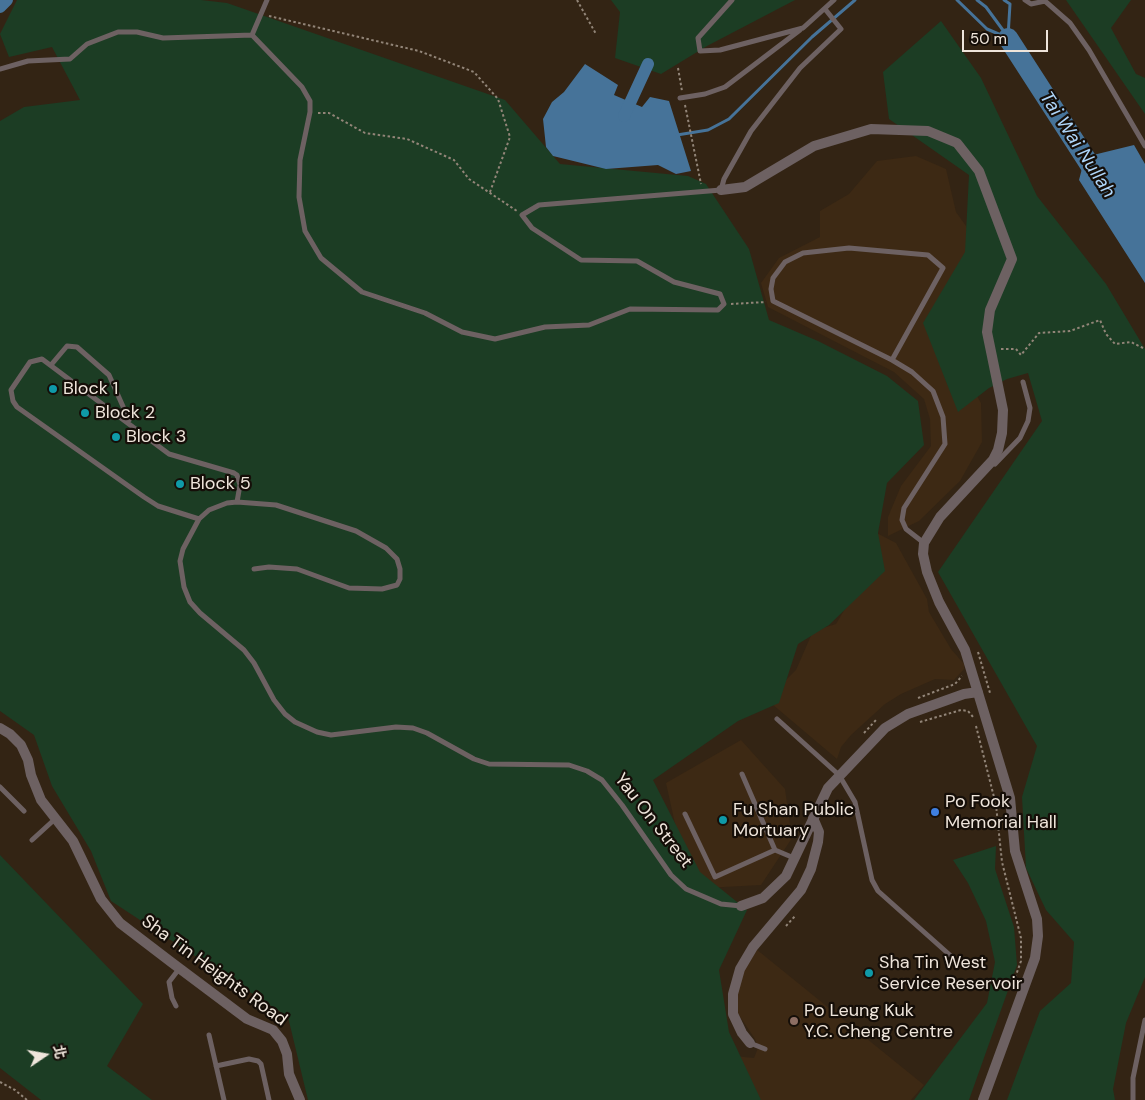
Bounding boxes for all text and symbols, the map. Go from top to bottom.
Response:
scale bar [965,20,1051,52]
text: 50 m [970,29,1007,49]
water label: Tai Wai Nullah [1034,88,1120,202]
place label: Block 1 [63,378,118,400]
marker: Block 1 [47,383,59,395]
place label: Block 2 [95,402,155,424]
marker: Block 2 [79,407,91,419]
place label: Block 3 [126,426,186,448]
marker: Block 3 [110,431,122,443]
place label: Block 5 [190,473,251,495]
marker: Block 5 [174,478,186,490]
street label: Yau On Street [609,769,697,873]
place label: Po Fook Memorial Hall [945,791,1057,834]
place label: Fu Shan Public Mortuary [733,799,854,842]
marker: Po Fook Memorial Hall [929,806,941,818]
marker: Fu Shan Public Mortuary [717,814,729,826]
street label: Sha Tin Heights Road [137,911,291,1031]
place label: Sha Tin West Service Reservoir [879,952,1022,994]
marker: Sha Tin West Service Reservoir [863,967,875,979]
place label: Po Leung Kuk Y.C. Cheng Centre [804,1000,953,1042]
marker: Po Leung Kuk Y.C. Cheng Centre [788,1015,800,1027]
north arrow [20,1030,70,1080]
text: 北 [49,1043,70,1061]

